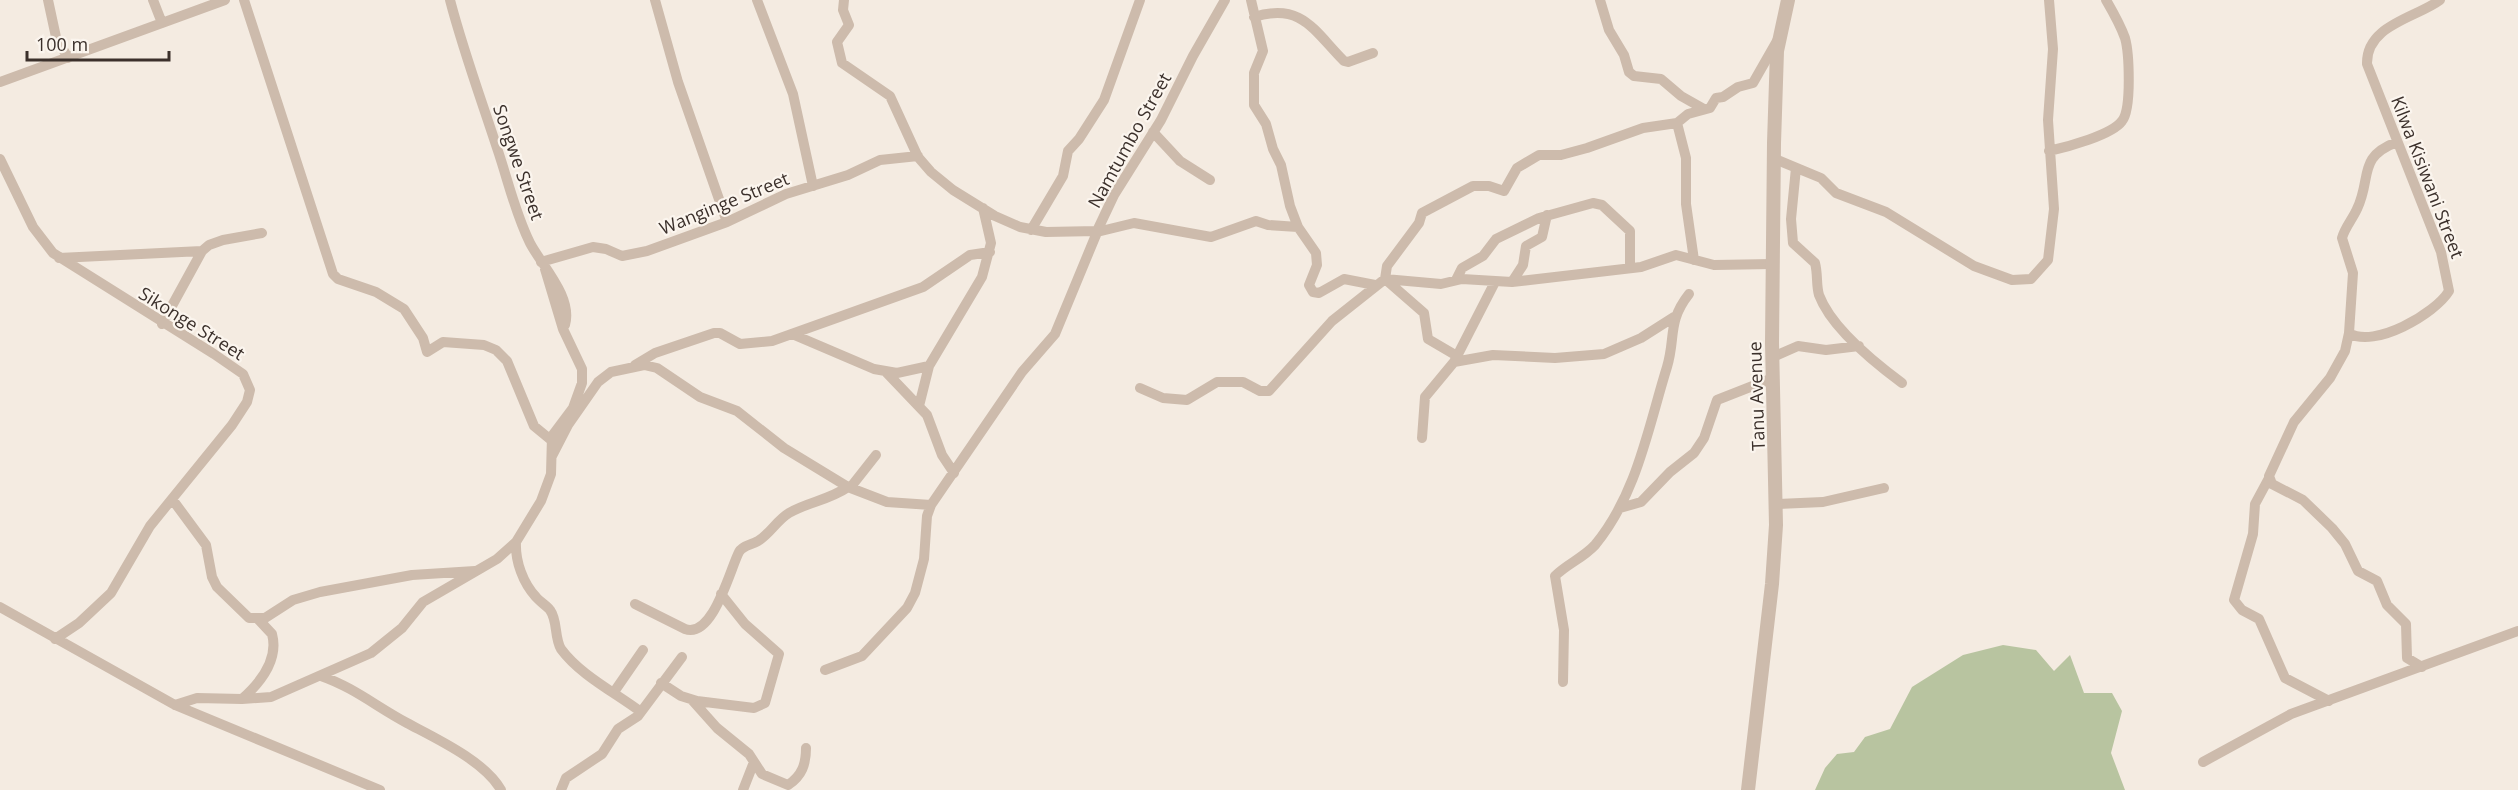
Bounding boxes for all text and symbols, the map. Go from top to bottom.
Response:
scale bar [27,24,170,62]
text: 100 m [36,32,88,56]
street label: Namtumbo Street [1082,68,1176,212]
street label: Kilwa Kisiwani Street [2386,92,2470,262]
street label: Songwe Street [488,101,550,223]
street label: Wanginge Street [656,166,792,240]
street label: Sikonge Street [135,281,249,365]
street label: Tanu Avenue [1742,341,1770,451]

